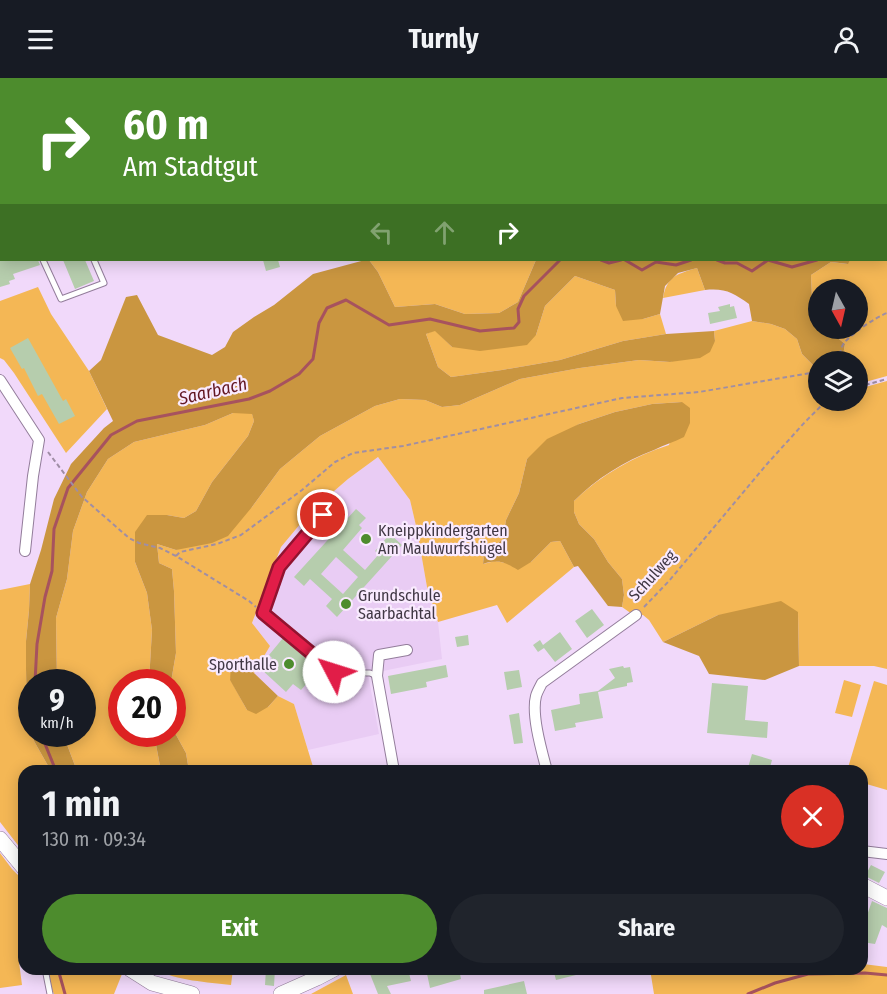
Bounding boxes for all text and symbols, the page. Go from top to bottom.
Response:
icon: menu [24,23,57,56]
text: Turnly [408,23,479,55]
icon: person [830,23,863,56]
text: 60 m [123,100,209,150]
icon: right [24,102,102,180]
text: Am Stadtgut [123,151,258,183]
icon: left [365,216,398,249]
icon: ahead [428,216,461,249]
icon: right [491,216,524,249]
north arrow [808,279,868,339]
map controls [808,279,868,411]
button: layers [808,351,868,411]
water label: Saarbach [176,372,249,410]
pin [297,489,348,540]
icon: arrive [306,498,339,531]
place label: Kneippkindergarten Am Maulwurfshügel [378,521,508,558]
marker: Kneippkindergarten Am Maulwurfshügel [359,532,373,546]
street label: Schulweg [625,546,680,605]
place label: Grundschule Saarbachtal [358,586,441,623]
marker: Grundschule Saarbachtal [339,597,353,611]
position arrow [302,640,366,704]
place label: Sporthalle [209,655,277,674]
marker: Sporthalle [282,657,296,671]
speed limit sign: 20 [108,669,186,747]
text: 9 [49,683,65,719]
text: km/h [40,714,74,732]
text: 1 min [42,782,120,826]
button: close [781,785,844,848]
text: 130 m · 09:34 [42,827,146,851]
button: Exit [42,894,437,963]
button: Share [449,894,844,963]

